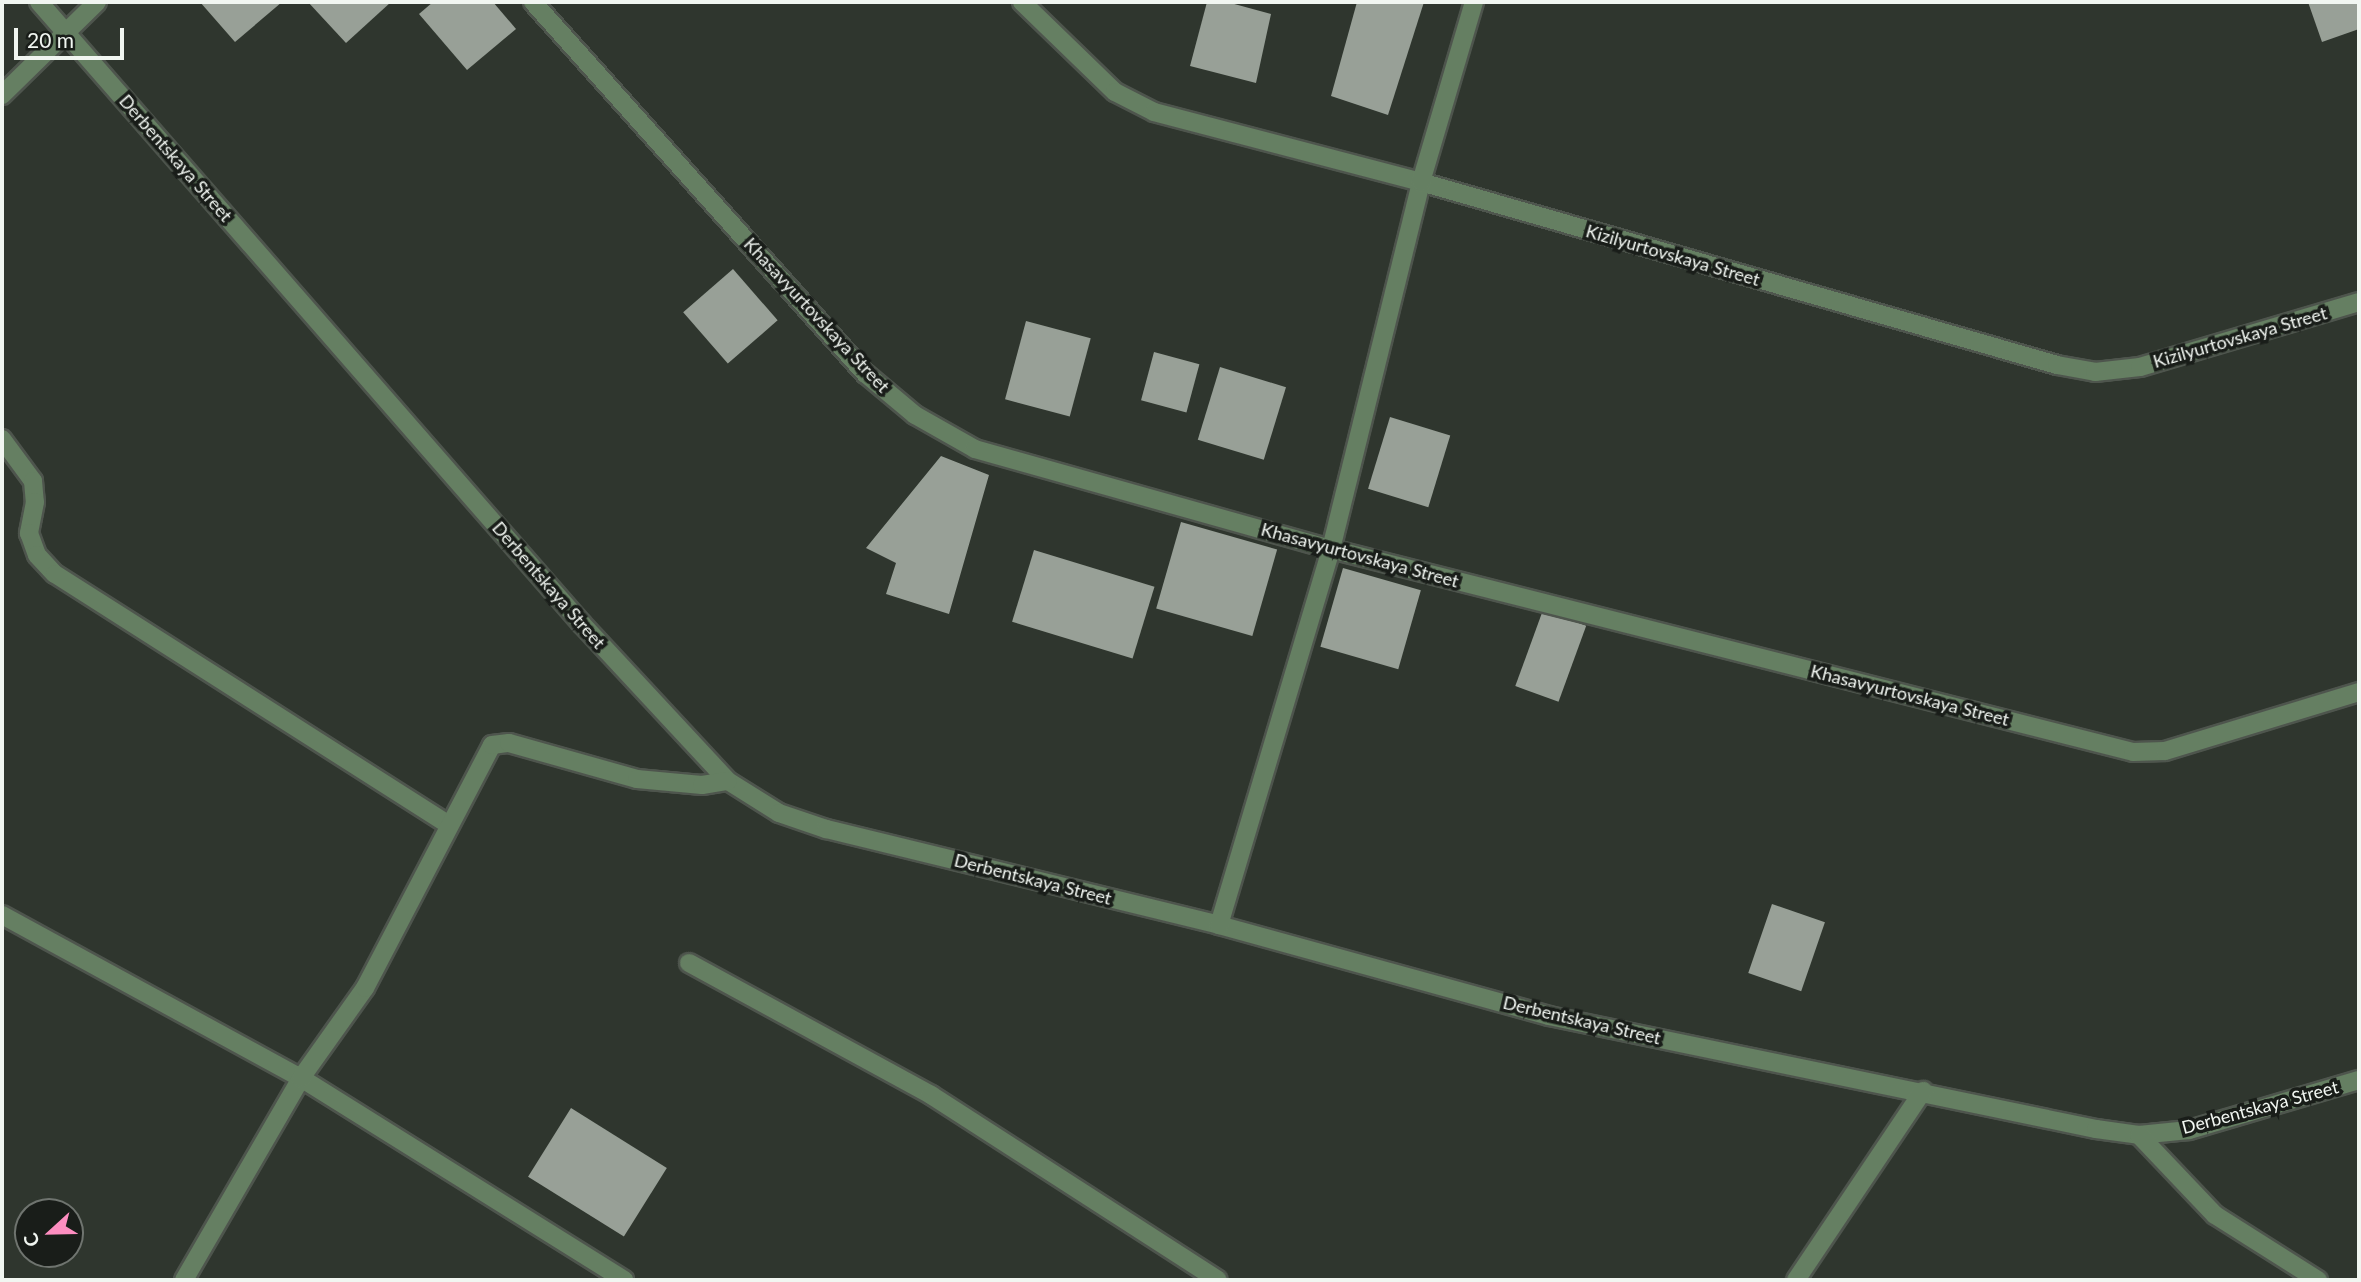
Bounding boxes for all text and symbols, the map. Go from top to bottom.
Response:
scale bar [18,14,128,58]
text: 20 m [27,27,74,52]
street label: Derbentskaya Street [115,90,237,226]
street label: Kizilyurtovskaya Street [1584,220,1762,290]
street label: Khasavyurtovskaya Street [740,233,894,397]
street label: Kizilyurtovskaya Street [2151,302,2329,372]
street label: Derbentskaya Street [488,517,610,653]
street label: Khasavyurtovskaya Street [1259,518,1461,592]
street label: Khasavyurtovskaya Street [1809,660,2011,730]
street label: Derbentskaya Street [952,849,1114,909]
street label: Derbentskaya Street [1501,991,1663,1049]
street label: Derbentskaya Street [2179,1076,2341,1138]
north arrow [14,1198,84,1268]
text: С [18,1230,44,1250]

